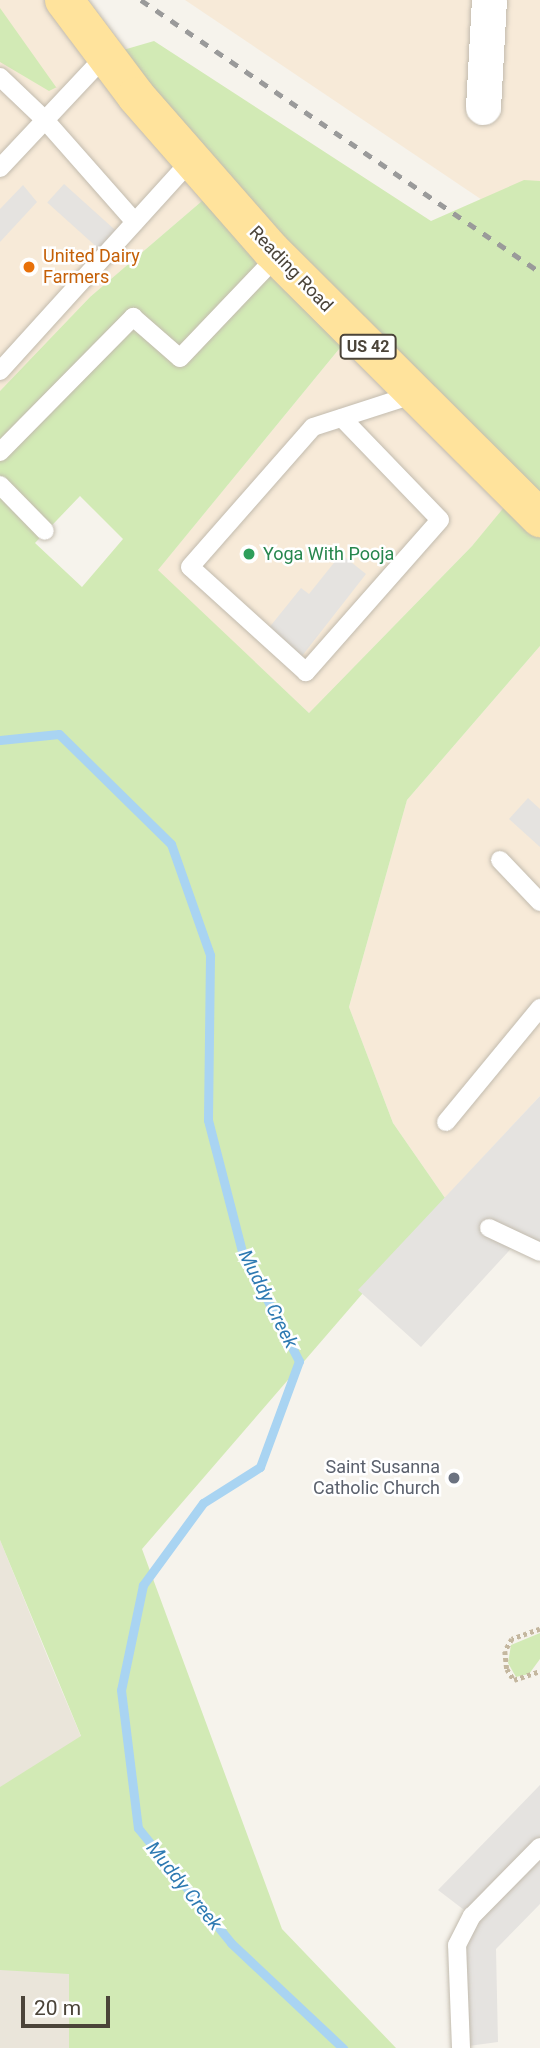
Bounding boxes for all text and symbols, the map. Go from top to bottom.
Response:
street label: Reading Road [245,222,337,316]
place label: United Dairy Farmers [43,246,140,288]
marker: United Dairy Farmers [21,259,37,275]
road number: US 42 [338,334,398,360]
place label: Yoga With Pooja [263,543,394,565]
marker: Yoga With Pooja [241,546,257,562]
water label: Muddy Creek [233,1246,303,1352]
place label: Saint Susanna Catholic Church [313,1457,440,1500]
marker: Saint Susanna Catholic Church [446,1470,462,1486]
water label: Muddy Creek [141,1837,227,1935]
scale bar [24,1982,114,2026]
text: 20 m [34,1996,81,2020]

